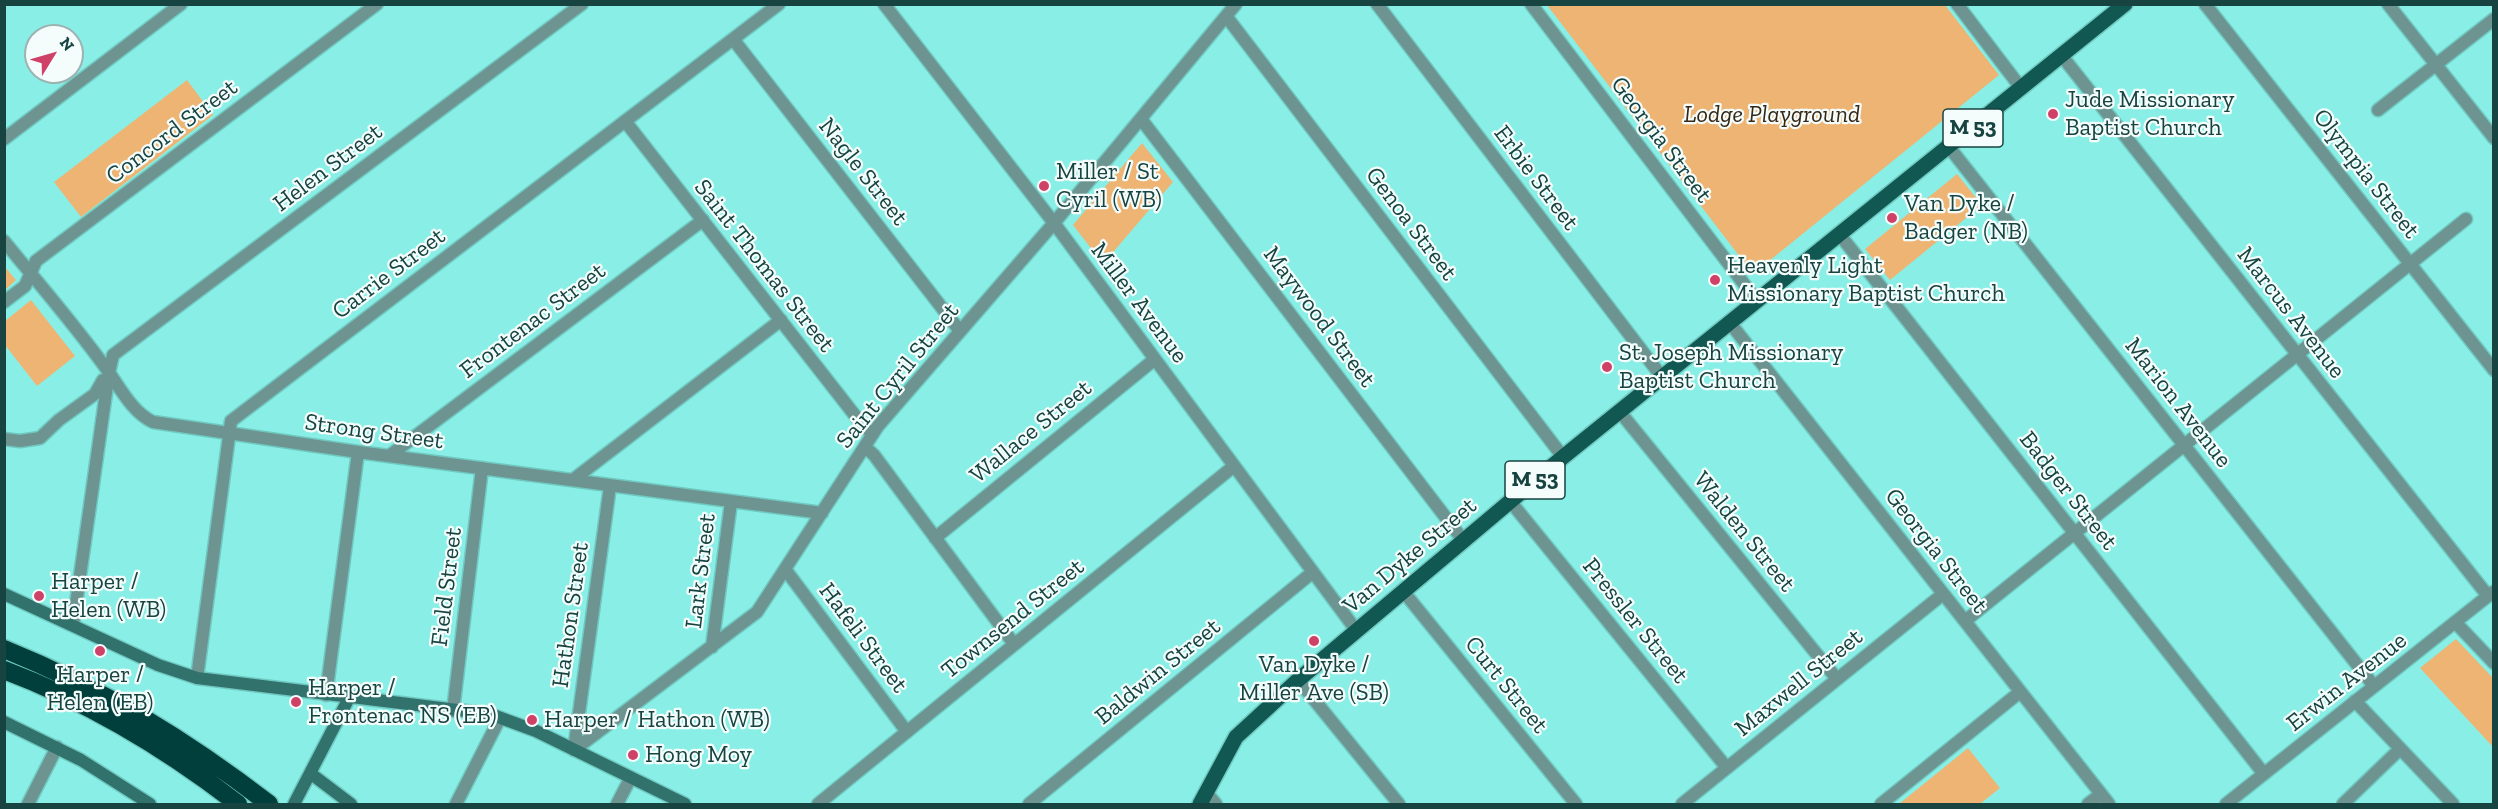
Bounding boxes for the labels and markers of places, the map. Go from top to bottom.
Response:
place label: Jude Missionary Baptist Church [2065,86,2234,142]
marker: Jude Missionary Baptist Church [2046,107,2060,121]
place label: Miller / St Cyril (WB) [1056,158,1162,214]
marker: Miller / St Cyril (WB) [1037,179,1051,193]
place label: Van Dyke / Badger (NB) [1904,190,2028,246]
marker: Van Dyke / Badger (NB) [1885,211,1899,225]
place label: Heavenly Light Missionary Baptist Church [1727,252,2005,308]
marker: Heavenly Light Missionary Baptist Church [1708,273,1722,287]
place label: St. Joseph Missionary Baptist Church [1619,339,1843,395]
marker: St. Joseph Missionary Baptist Church [1600,360,1614,374]
place label: Harper / Helen (WB) [51,568,166,624]
marker: Harper / Helen (WB) [32,589,46,603]
marker: Van Dyke / Miller Ave (SB) [1307,634,1321,648]
marker: Harper / Helen (EB) [93,644,107,658]
place label: Van Dyke / Miller Ave (SB) [1239,651,1389,707]
place label: Harper / Helen (EB) [47,661,153,717]
place label: Harper / Frontenac NS (EB) [308,674,497,730]
marker: Harper / Frontenac NS (EB) [289,695,303,709]
place label: Harper / Hathon (WB) [544,706,770,734]
marker: Harper / Hathon (WB) [525,713,539,727]
place label: Hong Moy [645,741,752,769]
marker: Hong Moy [626,748,640,762]

